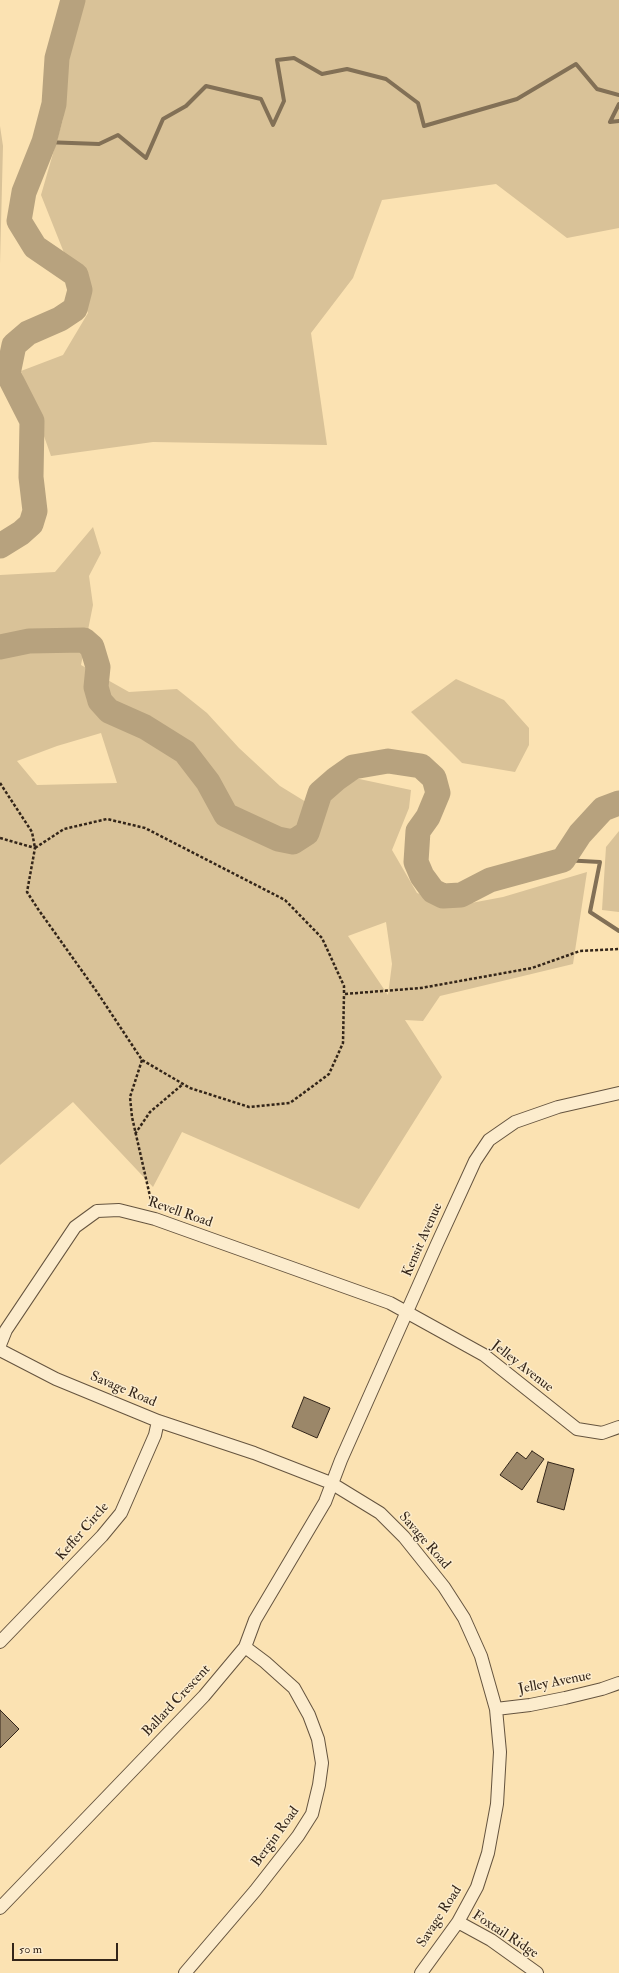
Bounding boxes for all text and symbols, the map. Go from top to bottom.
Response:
street label: Revell Road [146,1194,214,1232]
street label: Kensit Avenue [399,1200,447,1280]
street label: Jelley Avenue [488,1338,556,1396]
street label: Savage Road [87,1369,159,1411]
street label: Keffer Circle [53,1500,113,1564]
street label: Savage Road [395,1509,453,1573]
street label: Ballard Crescent [140,1662,214,1740]
street label: Jelley Avenue [517,1668,593,1698]
street label: Bergin Road [249,1804,303,1870]
street label: Savage Road [414,1883,466,1951]
street label: Foxtail Ridge [469,1907,541,1963]
scale bar [14,1935,120,1961]
text: 50 m [19,1942,42,1957]

